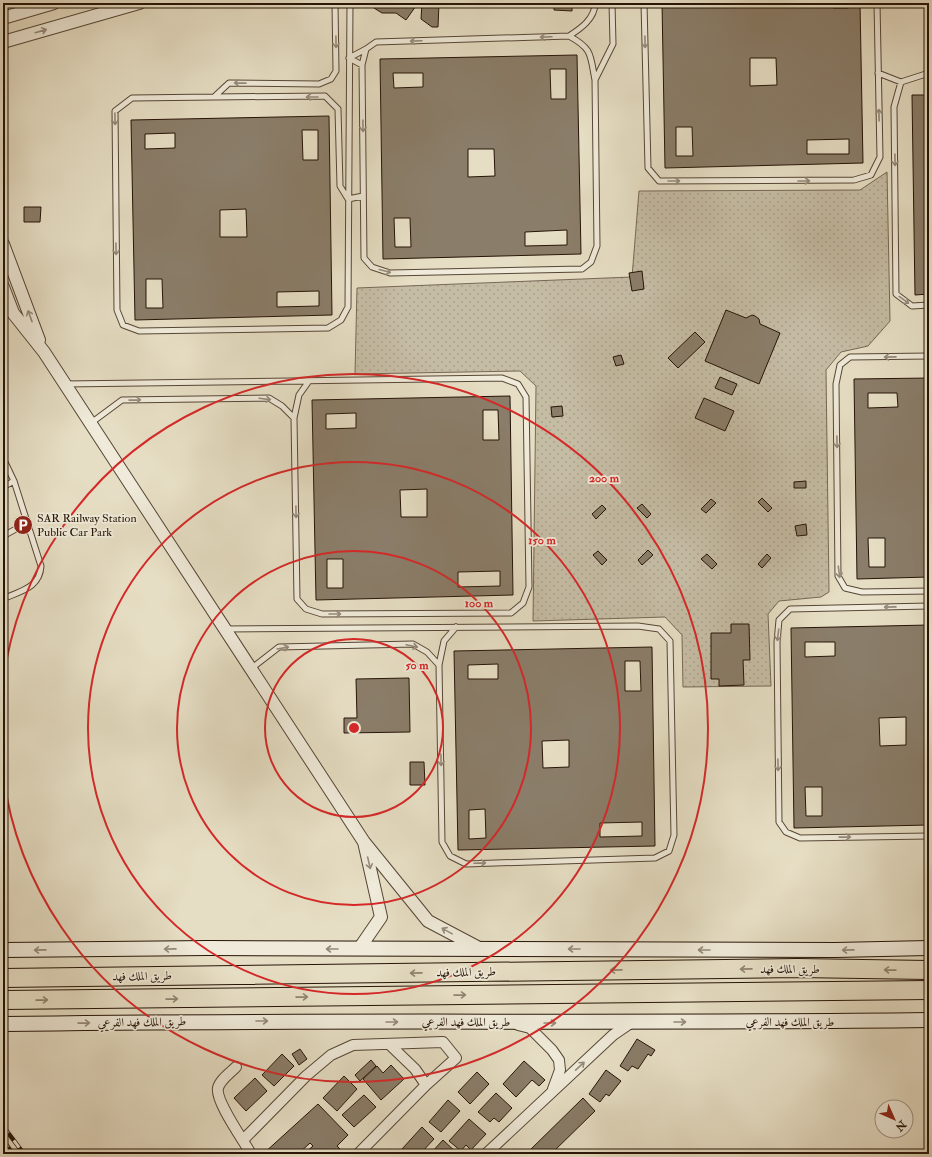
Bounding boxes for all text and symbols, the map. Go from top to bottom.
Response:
one-way arrow [34,27,47,34]
one-way arrow [540,33,553,41]
one-way arrow [332,35,339,48]
one-way arrow [641,35,649,48]
one-way arrow [410,37,423,44]
one-way arrow [234,79,247,87]
one-way arrow [306,93,319,100]
one-way arrow [875,109,883,122]
one-way arrow [111,112,119,125]
one-way arrow [359,119,367,132]
one-way arrow [891,153,899,166]
one-way arrow [667,177,680,185]
one-way arrow [797,177,810,185]
one-way arrow [112,242,120,255]
one-way arrow [378,268,391,275]
one-way arrow [899,296,910,304]
one-way arrow [26,310,34,322]
one-way arrow [884,353,897,361]
one-way arrow [258,395,271,403]
one-way arrow [128,396,141,404]
one-way arrow [833,435,841,448]
text: 200 m [589,471,620,486]
one-way arrow [292,505,300,518]
place label: SAR Railway Station Public Car Park [37,511,137,540]
parking icon: SAR Railway Station Public Car Park [12,514,34,536]
text: 150 m [528,533,556,548]
one-way arrow [835,565,843,578]
text: 100 m [465,596,494,611]
one-way arrow [884,603,897,611]
one-way arrow [328,610,341,618]
one-way arrow [774,628,781,641]
one-way arrow [406,642,419,650]
one-way arrow [276,644,289,652]
text: 50 m [405,658,429,673]
centre of rings [347,721,361,735]
one-way arrow [437,753,445,766]
one-way arrow [774,758,782,771]
one-way arrow [838,833,851,841]
one-way arrow [366,857,374,870]
one-way arrow [473,859,486,867]
one-way arrow [441,926,453,934]
one-way arrow [164,945,177,952]
one-way arrow [326,945,339,953]
one-way arrow [568,945,581,953]
one-way arrow [34,946,47,954]
one-way arrow [698,946,711,954]
one-way arrow [842,946,855,953]
street label: طريق الملك فهد [760,962,820,977]
street label: طريق الملك فهد [436,964,496,981]
one-way arrow [740,965,753,973]
one-way arrow [884,966,897,974]
one-way arrow [610,967,623,974]
street label: طريق الملك فهد [112,968,172,985]
one-way arrow [410,969,423,977]
one-way arrow [453,991,466,999]
one-way arrow [295,993,308,1001]
one-way arrow [165,995,178,1002]
one-way arrow [35,996,48,1004]
street label: طريق الملك فهد الفرعي [98,1014,187,1033]
street label: طريق الملك فهد الفرعي [422,1015,511,1032]
street label: طريق الملك فهد الفرعي [746,1015,835,1032]
one-way arrow [255,1017,268,1025]
one-way arrow [385,1018,398,1026]
one-way arrow [673,1018,686,1026]
one-way arrow [77,1019,90,1027]
one-way arrow [543,1019,556,1027]
one-way arrow [575,1061,585,1071]
north arrow [874,1099,914,1139]
text: N [892,1117,910,1135]

